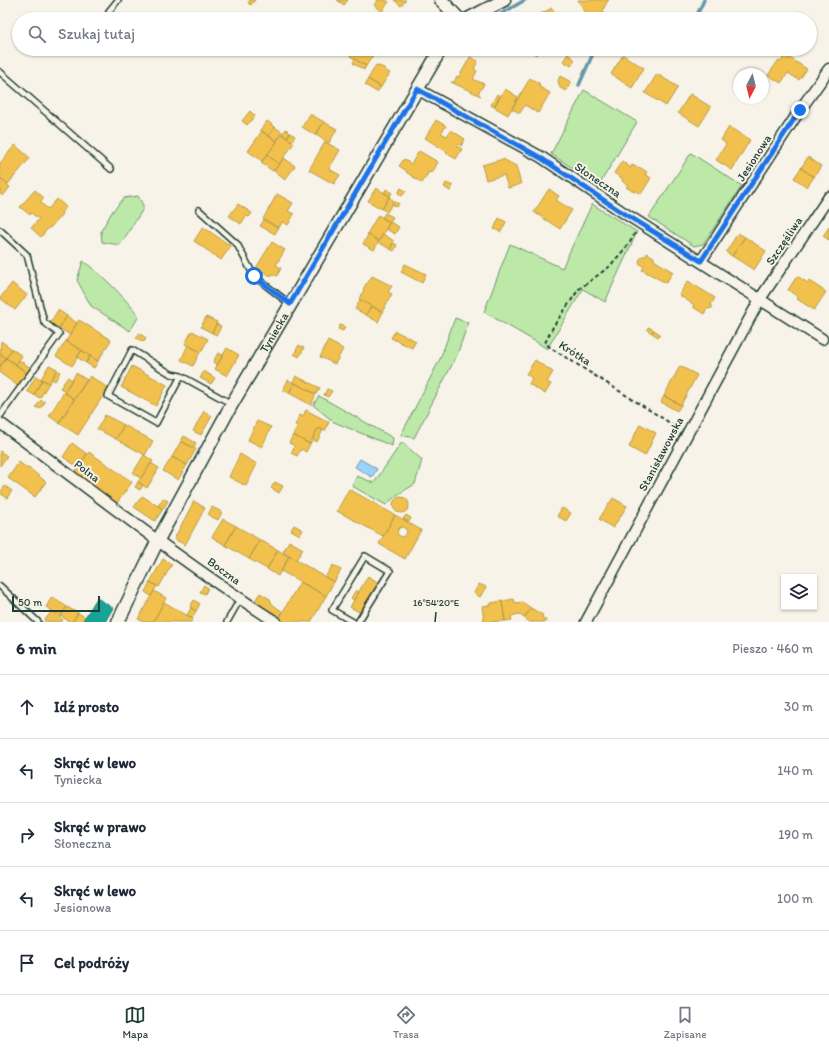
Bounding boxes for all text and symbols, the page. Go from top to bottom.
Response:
search box [12,12,817,56]
icon: search [26,23,48,45]
text: Szukaj tutaj [58,25,135,43]
north arrow [733,68,769,104]
route end [791,101,809,119]
street label: Jesionowa [734,132,774,184]
street label: Słoneczna [572,159,624,201]
street label: Szczęśliwa [763,214,805,268]
route start [245,267,263,285]
street label: Tyniecka [257,309,292,355]
street label: Krótka [556,338,594,369]
street label: Stanisławowska [636,414,686,494]
street label: Polna [71,457,103,485]
street label: Boczna [205,554,243,588]
map controls [781,574,817,610]
button: layers [781,574,817,610]
scale bar [12,594,100,613]
text: 50 m [18,596,42,609]
text: 16°54'20"E [413,596,460,609]
text: 6 min [16,638,57,658]
text: Pieszo · 460 m [732,641,813,656]
icon: ahead [16,696,38,718]
text: Idź prosto [54,698,119,716]
text: 30 m [784,699,813,714]
text: Skręć w lewo [54,754,136,772]
icon: left [16,760,38,782]
text: 140 m [777,763,813,778]
text: Tyniecka [54,772,102,787]
text: Skręć w prawo [54,818,146,836]
icon: right [16,824,38,846]
text: 190 m [778,827,813,842]
text: Słoneczna [54,836,111,851]
text: Skręć w lewo [54,882,136,900]
icon: left [16,888,38,910]
text: 100 m [777,891,813,906]
text: Jesionowa [54,900,111,915]
icon: arrive [16,952,38,974]
text: Cel podróży [54,954,129,972]
tab: Mapa [122,1004,148,1041]
tab: Trasa [393,1004,419,1041]
tab: Zapisane [664,1004,707,1041]

